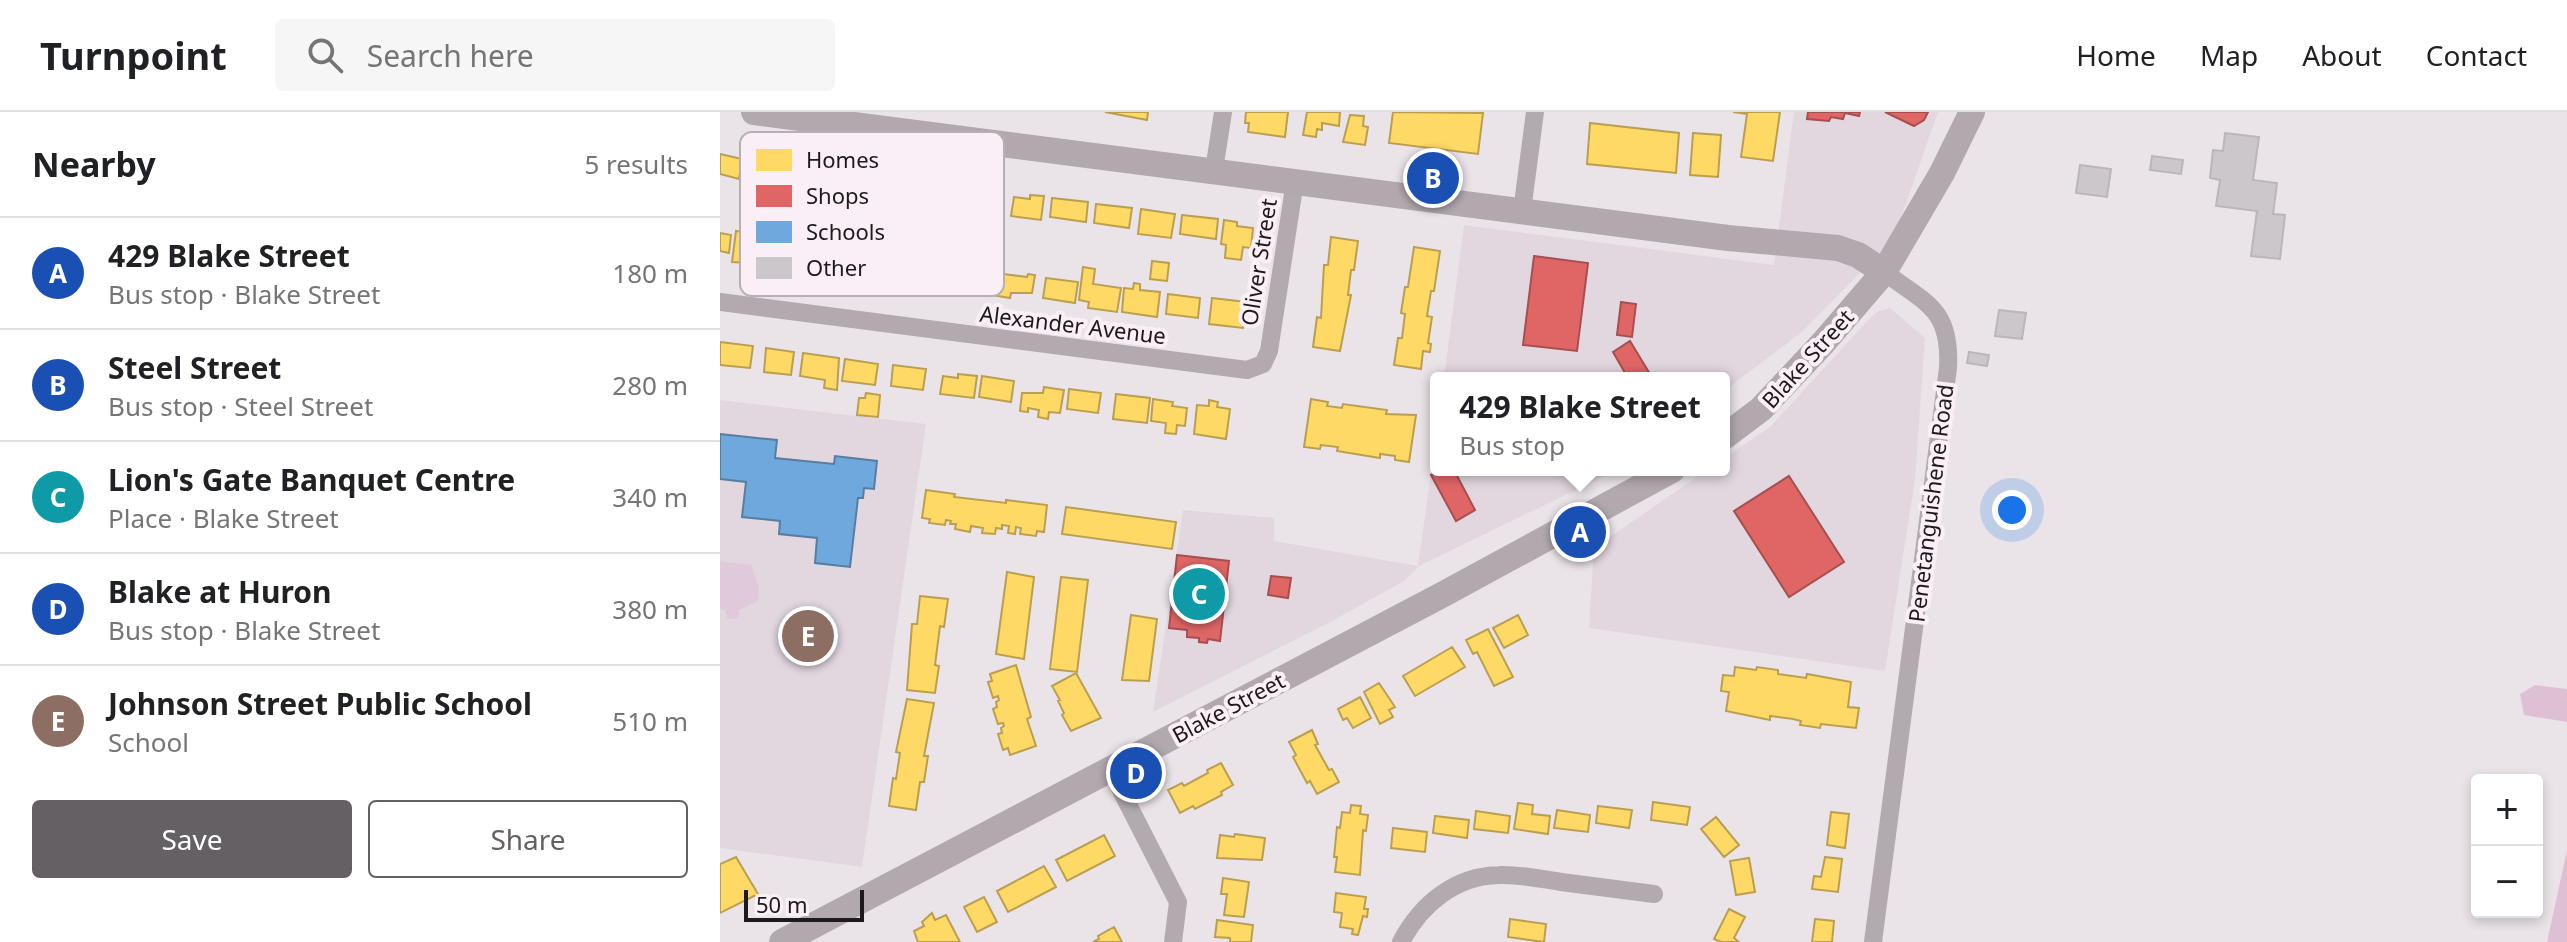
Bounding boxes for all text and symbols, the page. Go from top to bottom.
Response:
search box [275,19,835,91]
text: Turnpoint [40,29,227,81]
icon: search [303,33,347,77]
text: Search here [367,35,534,76]
text: Home [2076,36,2156,74]
text: Map [2200,36,2258,74]
text: About [2302,36,2382,74]
text: Contact [2426,36,2527,74]
legend [740,132,1004,296]
text: Nearby [32,141,156,187]
text: Homes [806,144,879,174]
text: 5 results [584,146,688,182]
pin: B [1407,148,1459,208]
text: Shops [806,180,869,210]
street label: Oliver Street [1233,196,1283,328]
text: Schools [806,216,885,246]
text: 429 Blake Street [108,235,350,276]
text: Other [806,252,866,282]
text: A [49,255,67,291]
text: 180 m [612,255,688,291]
text: Bus stop · Blake Street [108,276,380,312]
street label: Alexander Avenue [978,298,1168,350]
street label: Blake Street [1754,302,1860,414]
text: Steel Street [108,347,281,388]
text: B [49,367,67,403]
text: 280 m [612,367,688,403]
popup [1430,372,1730,476]
street label: Penetanguishene Road [1901,382,1959,624]
text: 429 Blake Street [1459,386,1701,427]
text: Bus stop · Steel Street [108,388,373,424]
text: Bus stop [1459,427,1565,463]
text: Lion's Gate Banquet Centre [108,459,515,500]
text: C [50,479,66,515]
text: 340 m [612,479,688,515]
your location [1992,490,2032,530]
text: Place · Blake Street [108,500,339,536]
pin: A [1554,502,1606,562]
pin: C [1173,564,1225,624]
text: Blake at Huron [108,571,331,612]
text: D [48,591,68,627]
text: 380 m [612,591,688,627]
pin: E [782,606,834,666]
text: Bus stop · Blake Street [108,612,380,648]
street label: Blake Street [1166,665,1290,749]
text: Johnson Street Public School [108,683,532,724]
text: E [51,703,65,739]
text: 510 m [612,703,688,739]
text: School [108,724,189,760]
pin: D [1110,743,1162,803]
map controls [2471,774,2543,918]
button: + [2471,774,2543,846]
button: Save [32,800,352,878]
button: Share [368,800,688,878]
button: − [2471,846,2543,918]
scale bar [744,886,864,922]
text: 50 m [756,889,807,919]

